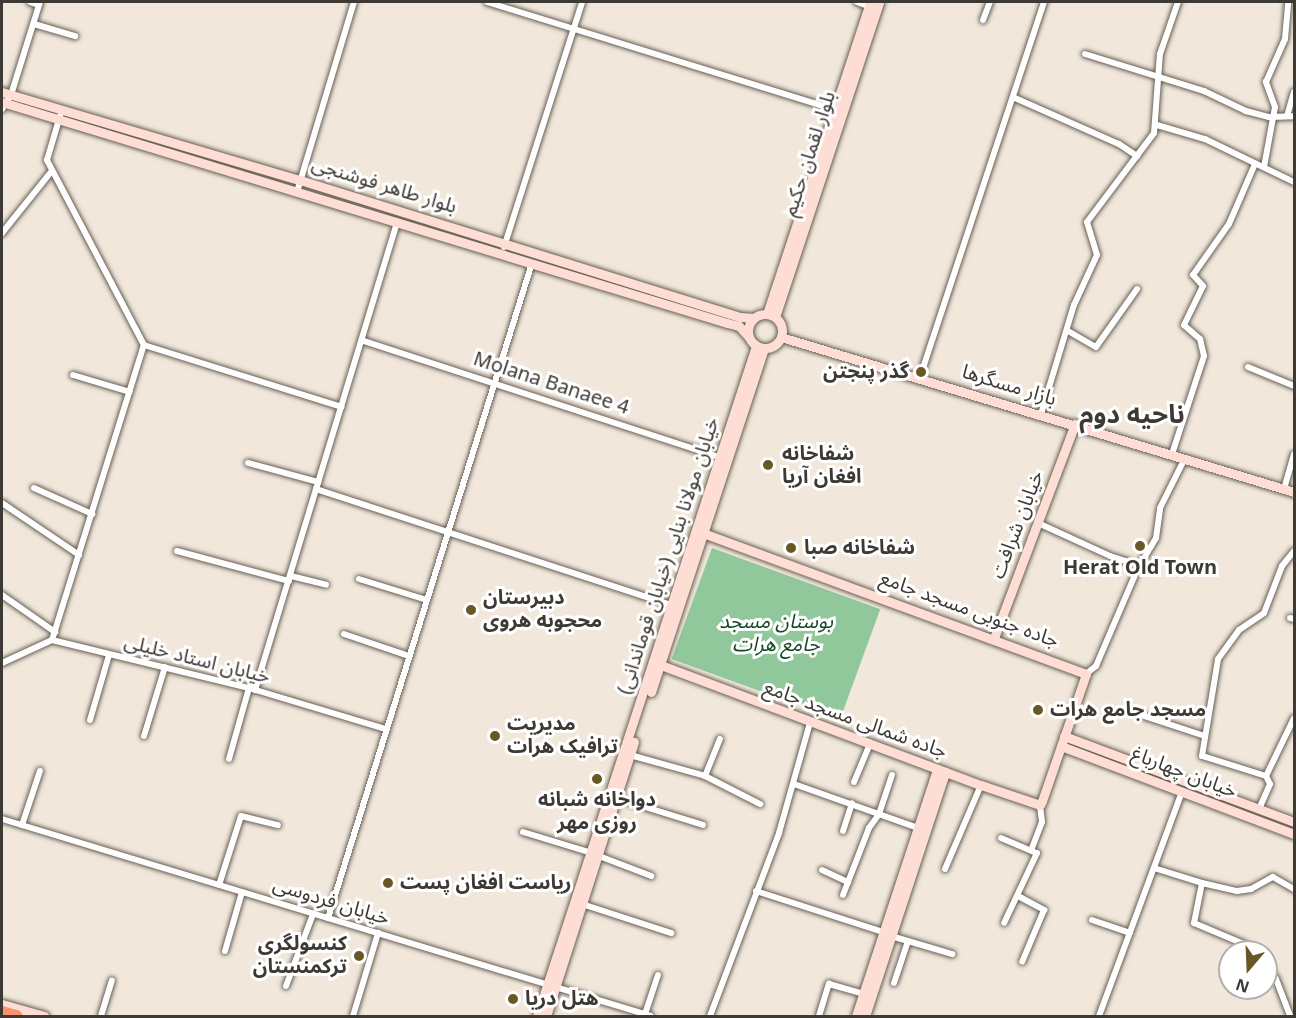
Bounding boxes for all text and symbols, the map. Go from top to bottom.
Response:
street label: بلوار لقمان حکیم [778,88,842,220]
street label: بلوار طاهر فوشنجی [309,153,459,219]
street label: Molana Banaee 4 [470,347,632,421]
place label: گذر پنجتن [823,360,909,384]
street label: بازار مسگرها [959,360,1059,412]
marker: گذر پنجتن [914,365,928,379]
district label: ناحیه دوم [1079,399,1185,431]
street label: خیابان مولانا بنایی (خیابان قوماندانی) [613,414,725,698]
place label: شفاخانه افغان آریا [782,442,862,489]
marker: شفاخانه افغان آریا [759,456,777,474]
street label: خیابان شرافت [986,468,1050,582]
place label: شفاخانه صبا [804,536,915,560]
marker: شفاخانه صبا [782,539,800,557]
marker: Herat Old Town [1133,539,1147,553]
place label: Herat Old Town [1063,556,1217,580]
street label: جاده جنوبی مسجد جامع [876,566,1062,654]
place label: دبیرستان محجوبه هروی [483,586,602,633]
marker: دبیرستان محجوبه هروی [464,603,478,617]
park label: بوستان مسجد جامع هرات [719,611,833,658]
street label: خیابان استاد خلیلی [122,630,272,690]
street label: جاده شمالی مسجد جامع [760,676,950,764]
place label: مسجد جامع هرات [1050,698,1206,722]
marker: مسجد جامع هرات [1031,703,1045,717]
place label: مدیریت ترافیک هرات [507,712,618,759]
marker: مدیریت ترافیک هرات [488,729,502,743]
street label: خیابان چهارباغ [1128,742,1240,804]
marker: دواخانه شبانه روزی مهر [590,772,604,786]
place label: دواخانه شبانه روزی مهر [538,789,656,836]
place label: ریاست افغان پست [400,871,572,895]
street label: خیابان فردوسی [270,873,392,931]
marker: ریاست افغان پست [381,876,395,890]
place label: کنسولگری ترکمنستان [253,933,347,980]
north arrow [1218,940,1278,1000]
marker: کنسولگری ترکمنستان [352,949,366,963]
text: N [1231,967,1254,1003]
place label: هتل دریا [525,987,598,1011]
marker: هتل دریا [506,992,520,1006]

